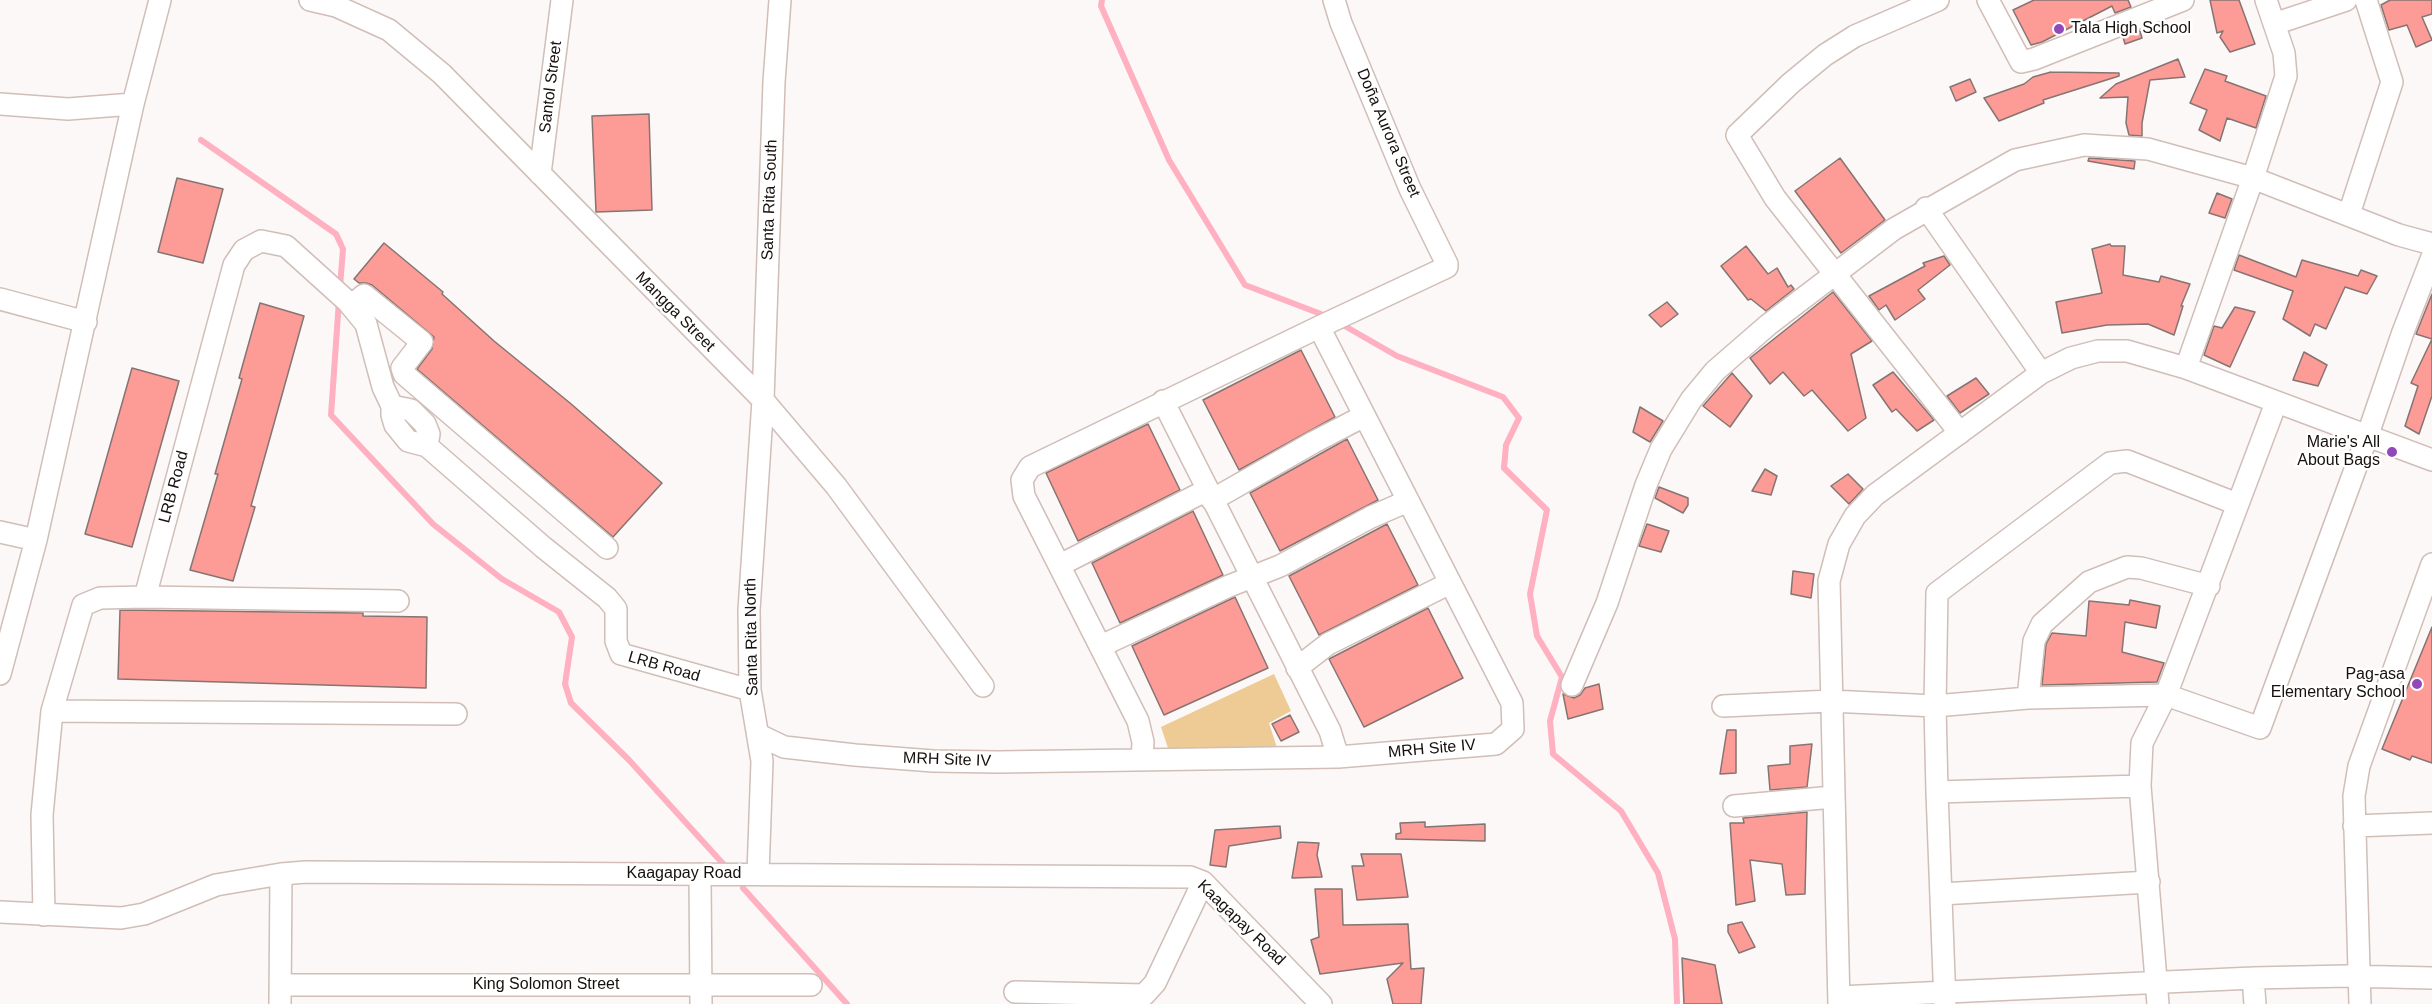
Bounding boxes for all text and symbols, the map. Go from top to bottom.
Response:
place label: Tala High School [2071,19,2191,39]
marker: Tala High School [2052,22,2066,36]
street label: Santol Street [536,40,566,134]
street label: Doña Aurora Street [1352,66,1424,200]
street label: Santa Rita South [758,139,782,261]
street label: Mangga Street [631,268,719,356]
place label: Marie's All About Bags [2297,433,2380,471]
marker: Marie's All About Bags [2385,445,2399,459]
street label: LRB Road [155,449,193,525]
street label: Santa Rita North [741,578,763,696]
street label: LRB Road [626,648,702,686]
place label: Pag-asa Elementary School [2271,665,2405,703]
marker: Pag-asa Elementary School [2410,677,2424,691]
street label: MRH Site IV [1387,736,1477,762]
street label: MRH Site IV [903,749,991,771]
street label: Kaagapay Road [627,864,741,884]
street label: Kaagapay Road [1193,876,1289,970]
street label: King Solomon Street [473,975,619,995]

